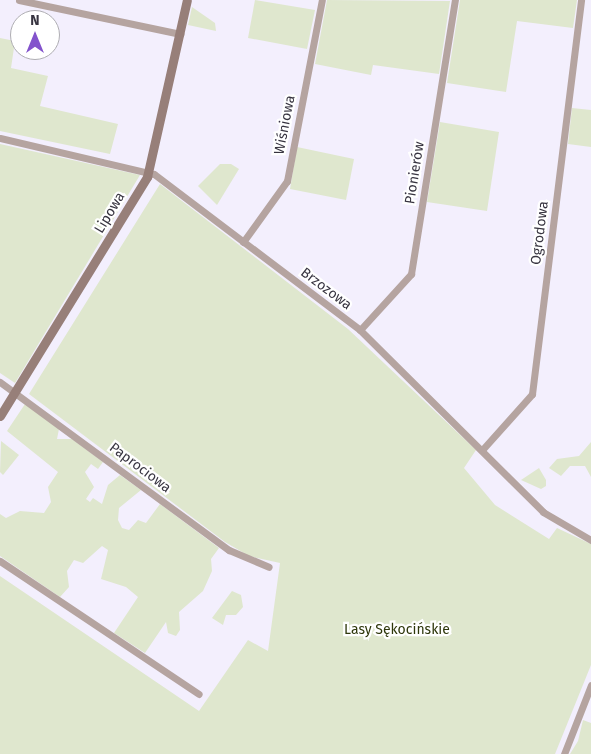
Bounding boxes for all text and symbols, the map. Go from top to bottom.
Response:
north arrow [10,10,60,60]
text: N [30,12,40,29]
street label: Wiśniowa [271,94,299,156]
street label: Pionierów [402,140,428,206]
street label: Lipowa [91,189,129,237]
street label: Ogrodowa [528,200,552,266]
street label: Brzozowa [297,264,355,314]
street label: Paprociowa [106,439,174,497]
park label: Lasy Sękocińskie [344,622,450,638]

